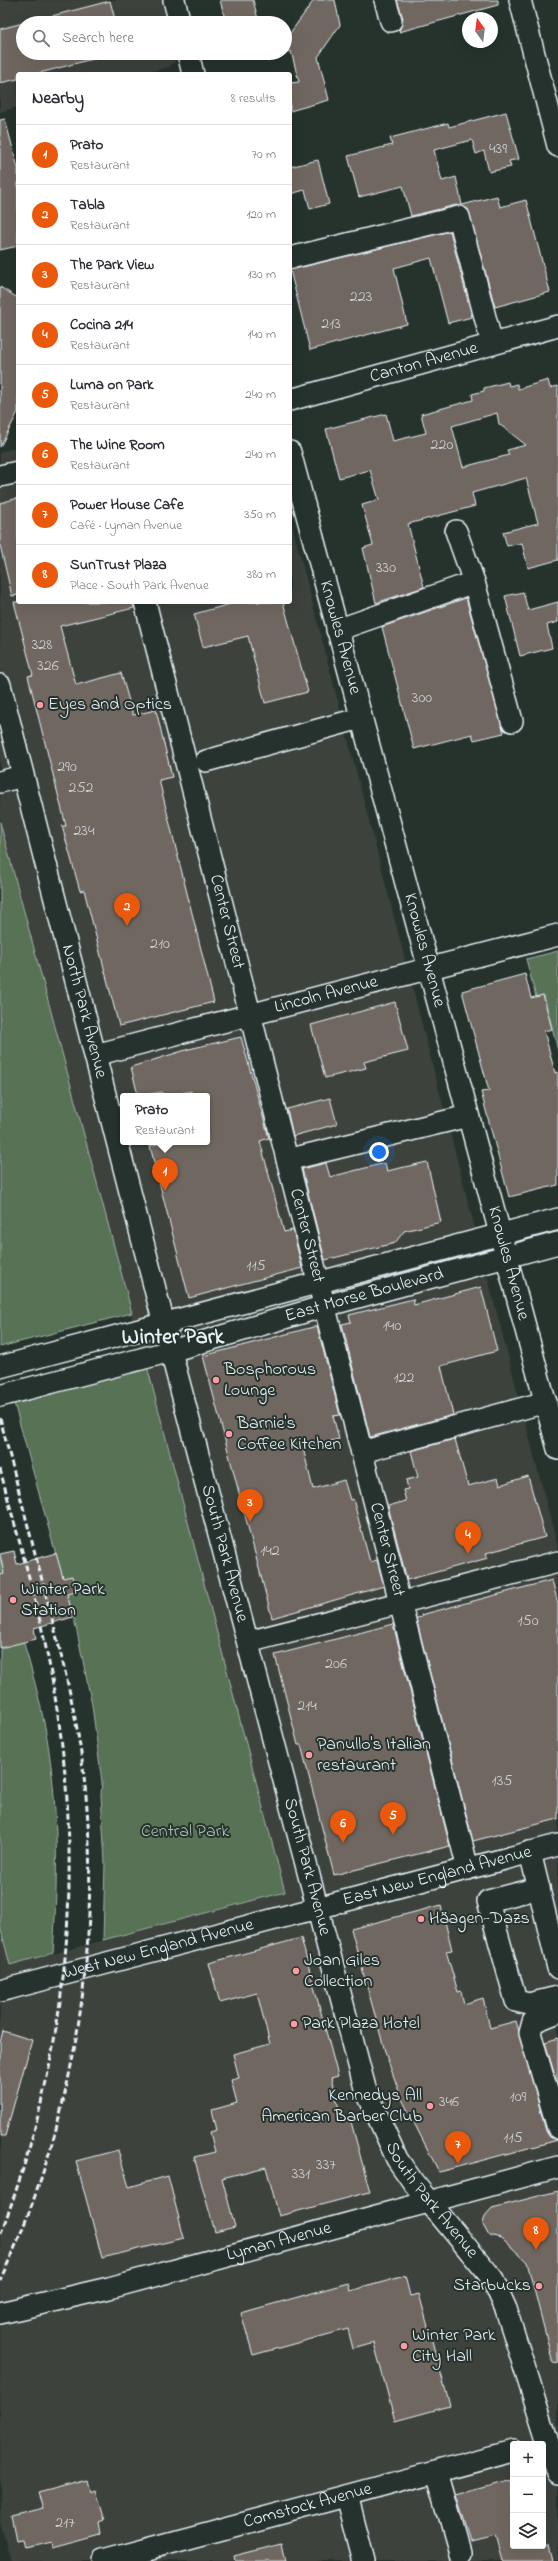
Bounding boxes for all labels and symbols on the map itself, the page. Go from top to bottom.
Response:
north arrow [462,12,498,48]
house number: 439 [489,137,507,161]
house number: 223 [350,285,372,309]
house number: 213 [321,312,341,336]
street label: Canton Avenue [367,335,482,390]
house number: 220 [431,433,453,457]
house number: 330 [376,556,396,580]
street label: Knowles Avenue [312,578,368,698]
house number: 328 [32,633,52,657]
house number: 326 [37,654,59,678]
house number: 300 [412,686,432,710]
place label: Eyes and Optics [48,692,172,718]
marker: Eyes and Optics [35,700,45,710]
house number: 290 [57,755,77,779]
house number: 252 [68,776,94,800]
house number: 234 [73,819,95,843]
street label: Center Street [202,872,251,972]
street label: Knowles Avenue [396,890,452,1011]
pin: 2 [114,893,140,926]
house number: 210 [150,932,170,956]
street label: North Park Avenue [54,942,114,1082]
street label: Lincoln Avenue [272,969,382,1021]
your location [369,1142,389,1162]
pin: 1 [152,1158,178,1191]
street label: Center Street [282,1186,331,1286]
street label: Knowles Avenue [480,1203,536,1324]
house number: 115 [246,1254,266,1278]
street label: East Morse Boulevard [282,1262,447,1330]
house number: 140 [383,1314,401,1338]
district label: Winter Park [122,1322,226,1354]
place label: Bosphorous Lounge [223,1357,316,1405]
house number: 122 [394,1366,415,1390]
marker: Bosphorous Lounge [211,1375,221,1385]
place label: Barnie's Coffee Kitchen [236,1411,341,1458]
marker: Barnie's Coffee Kitchen [224,1429,234,1439]
street label: South Park Avenue [194,1482,255,1626]
pin: 3 [237,1489,263,1522]
street label: Center Street [362,1500,411,1600]
pin: 4 [455,1521,481,1554]
house number: 142 [260,1539,280,1563]
place label: Winter Park Station [21,1577,105,1624]
marker: Winter Park Station [8,1595,18,1605]
house number: 150 [517,1609,539,1633]
house number: 206 [325,1652,347,1676]
house number: 214 [297,1694,317,1718]
place label: Panullo's Italian restaurant [317,1732,431,1779]
marker: Panullo's Italian restaurant [304,1750,314,1760]
house number: 135 [492,1769,512,1793]
street label: South Park Avenue [276,1795,338,1939]
pin: 5 [380,1802,406,1835]
pin: 6 [330,1810,356,1843]
park label: Central Park [141,1819,229,1845]
street label: East New England Avenue [340,1839,535,1914]
place label: Häagen-Dazs [429,1906,530,1933]
street label: West New England Avenue [61,1912,257,1987]
marker: Häagen-Dazs [416,1914,426,1924]
place label: Joan Giles Collection [304,1948,380,1995]
marker: Joan Giles Collection [291,1966,301,1976]
place label: Park Plaza Hotel [302,2011,420,2037]
marker: Park Plaza Hotel [289,2019,299,2029]
place label: Kennedys All American Barber Club [261,2083,422,2130]
house number: 109 [510,2085,527,2109]
house number: 346 [439,2090,459,2114]
marker: Kennedys All American Barber Club [425,2101,435,2111]
house number: 115 [503,2126,523,2150]
pin: 7 [445,2131,471,2164]
street label: South Park Avenue [378,2138,485,2265]
house number: 337 [316,2153,336,2177]
house number: 331 [292,2162,310,2186]
street label: Lyman Avenue [224,2215,335,2269]
pin: 8 [523,2217,549,2250]
place label: Starbucks [453,2273,531,2299]
marker: Starbucks [534,2281,544,2291]
place label: Winter Park City Hall [412,2323,496,2370]
marker: Winter Park City Hall [399,2341,409,2351]
street label: Comstock Avenue [241,2476,376,2536]
house number: 217 [55,2511,75,2535]

